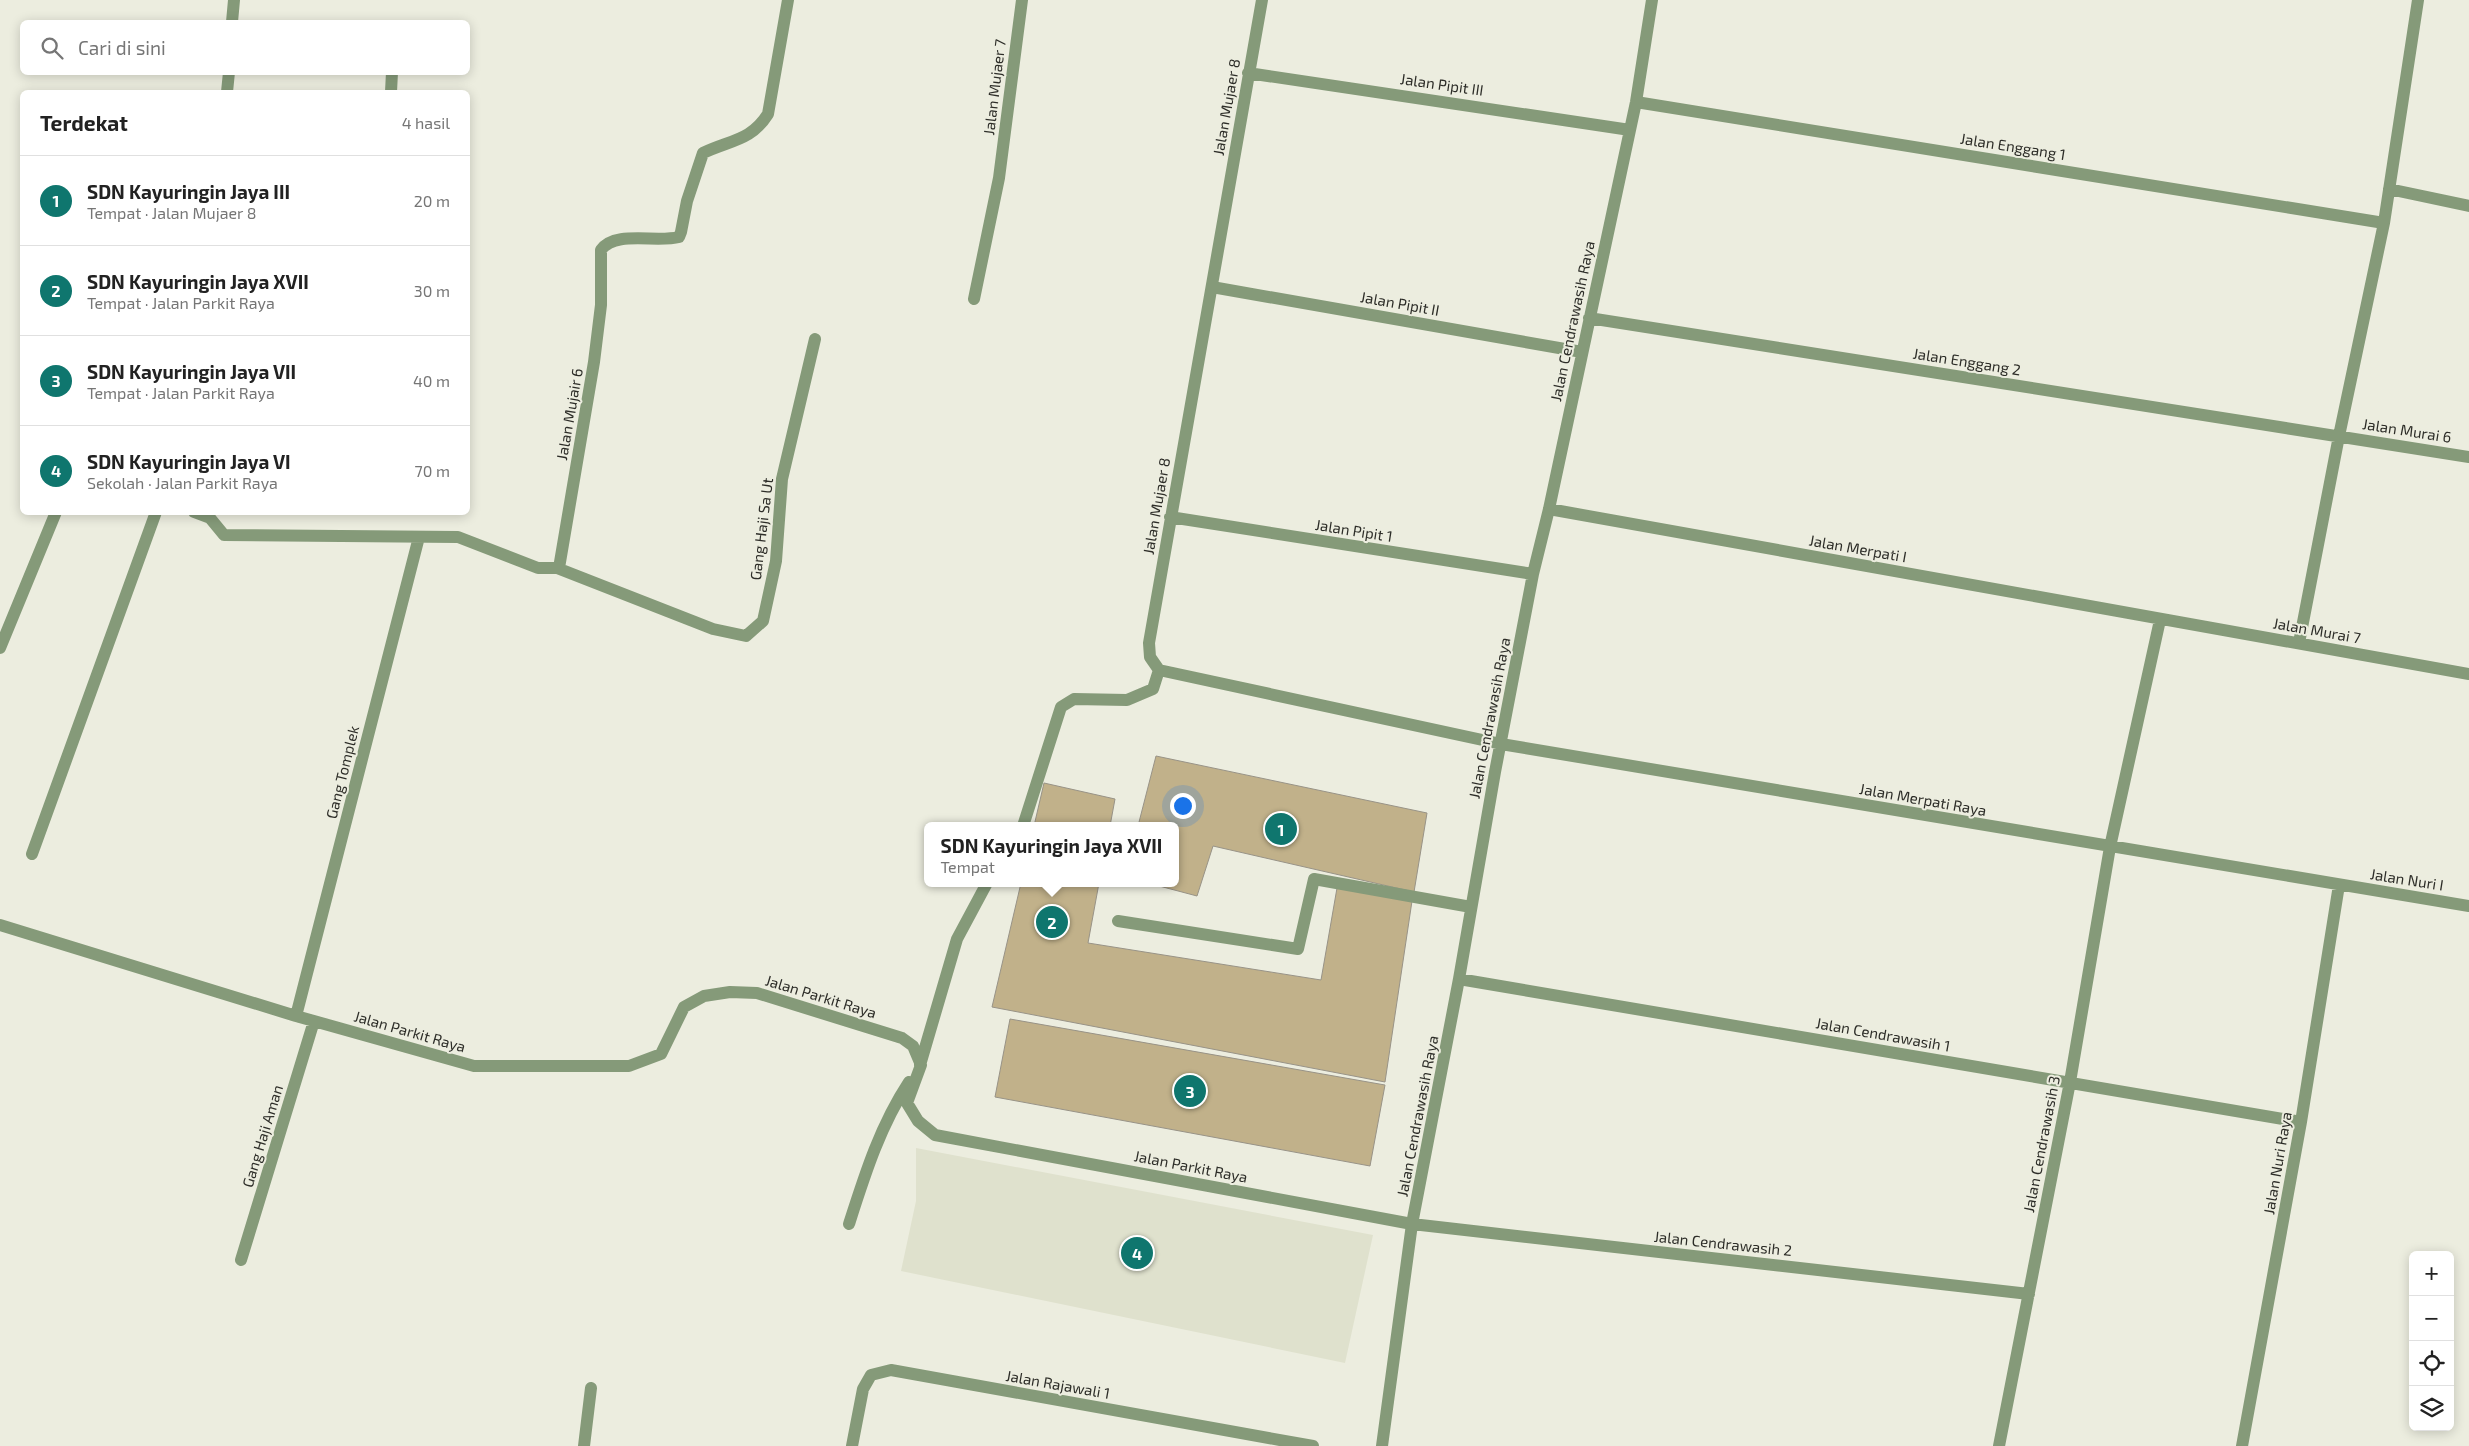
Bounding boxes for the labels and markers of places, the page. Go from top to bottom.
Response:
pin: 1 [1265,810,1297,848]
pin: 2 [1036,903,1068,941]
pin: 3 [1174,1072,1206,1110]
pin: 4 [1121,1234,1153,1272]

